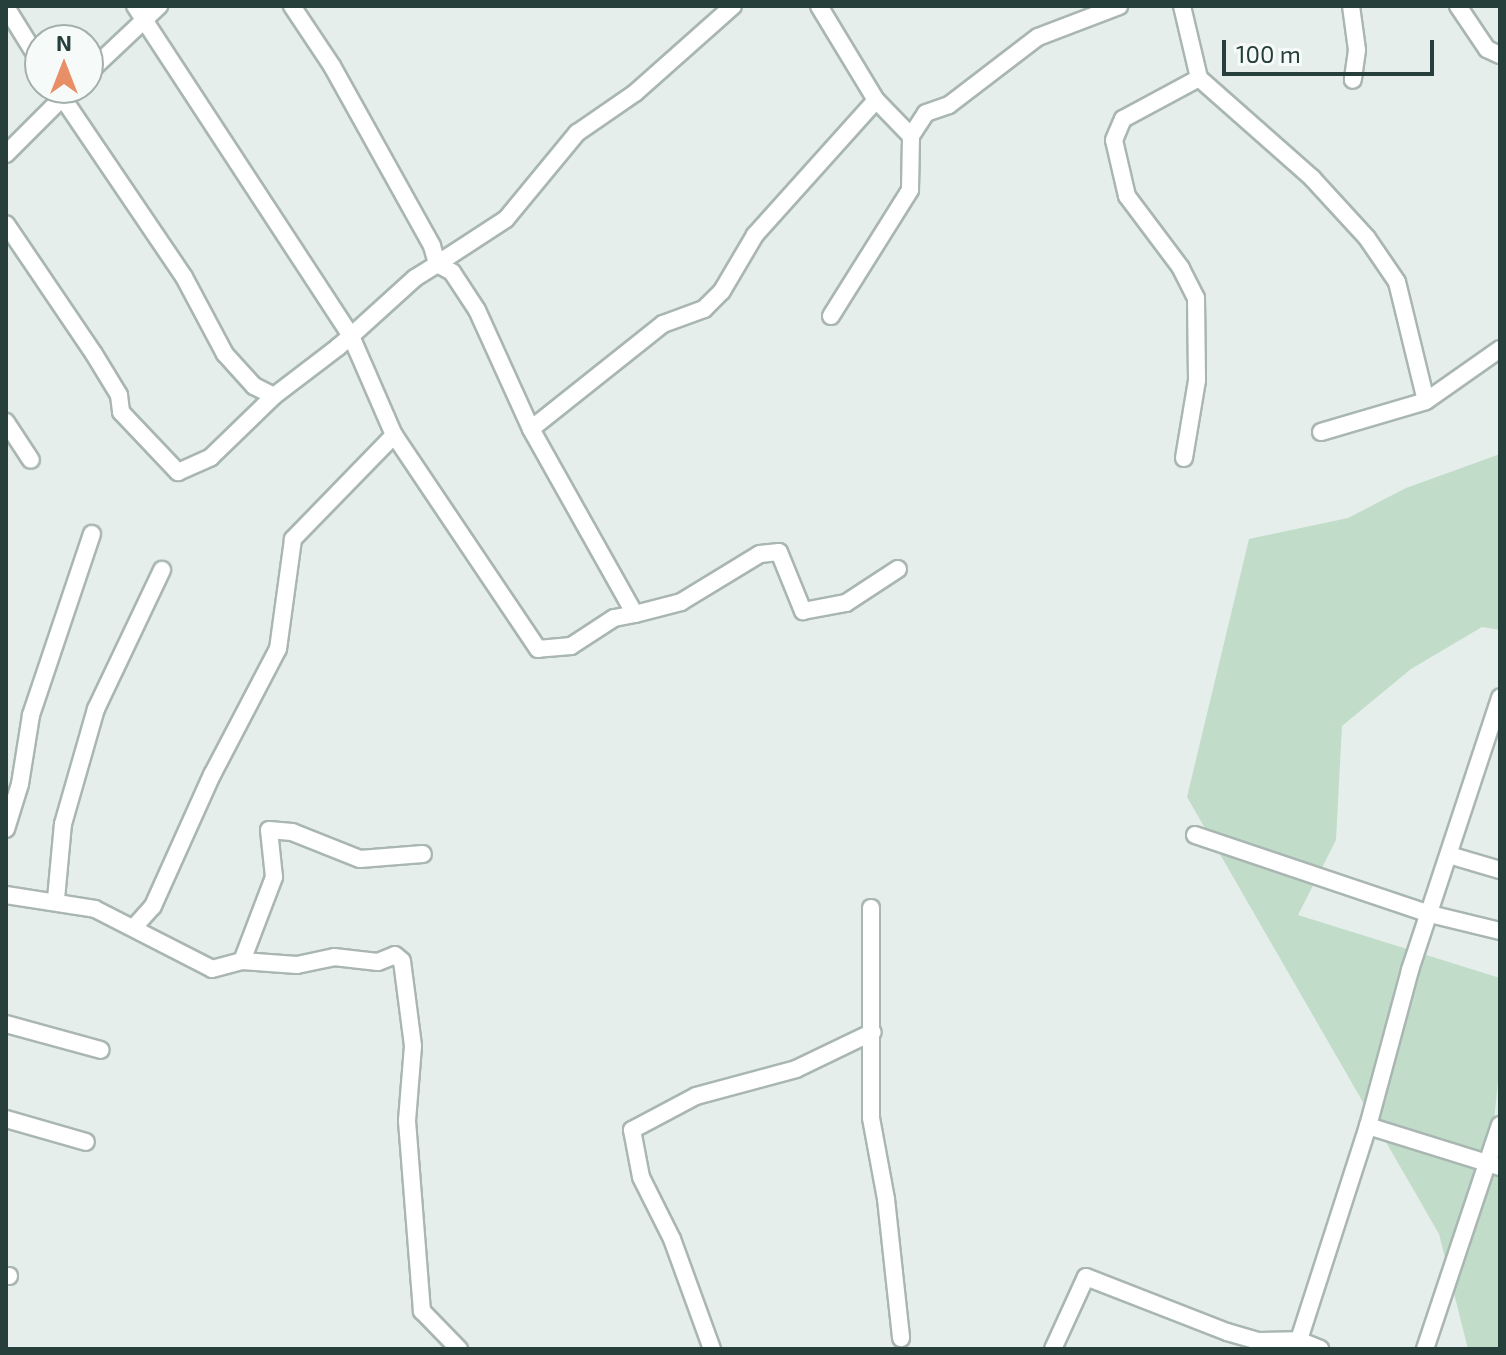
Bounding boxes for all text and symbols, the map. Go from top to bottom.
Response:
north arrow [24,24,104,104]
scale bar [1226,24,1438,74]
text: N [56,29,72,55]
text: 100 m [1236,39,1301,68]

